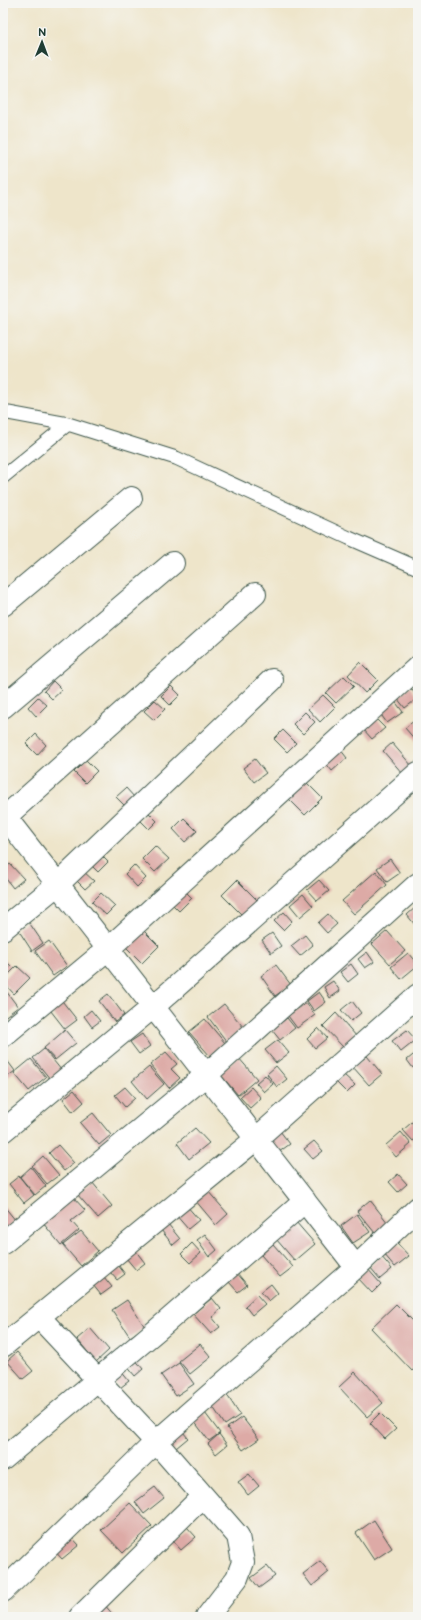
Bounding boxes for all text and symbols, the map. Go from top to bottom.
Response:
north arrow [22,22,62,62]
text: N [38,26,46,39]

